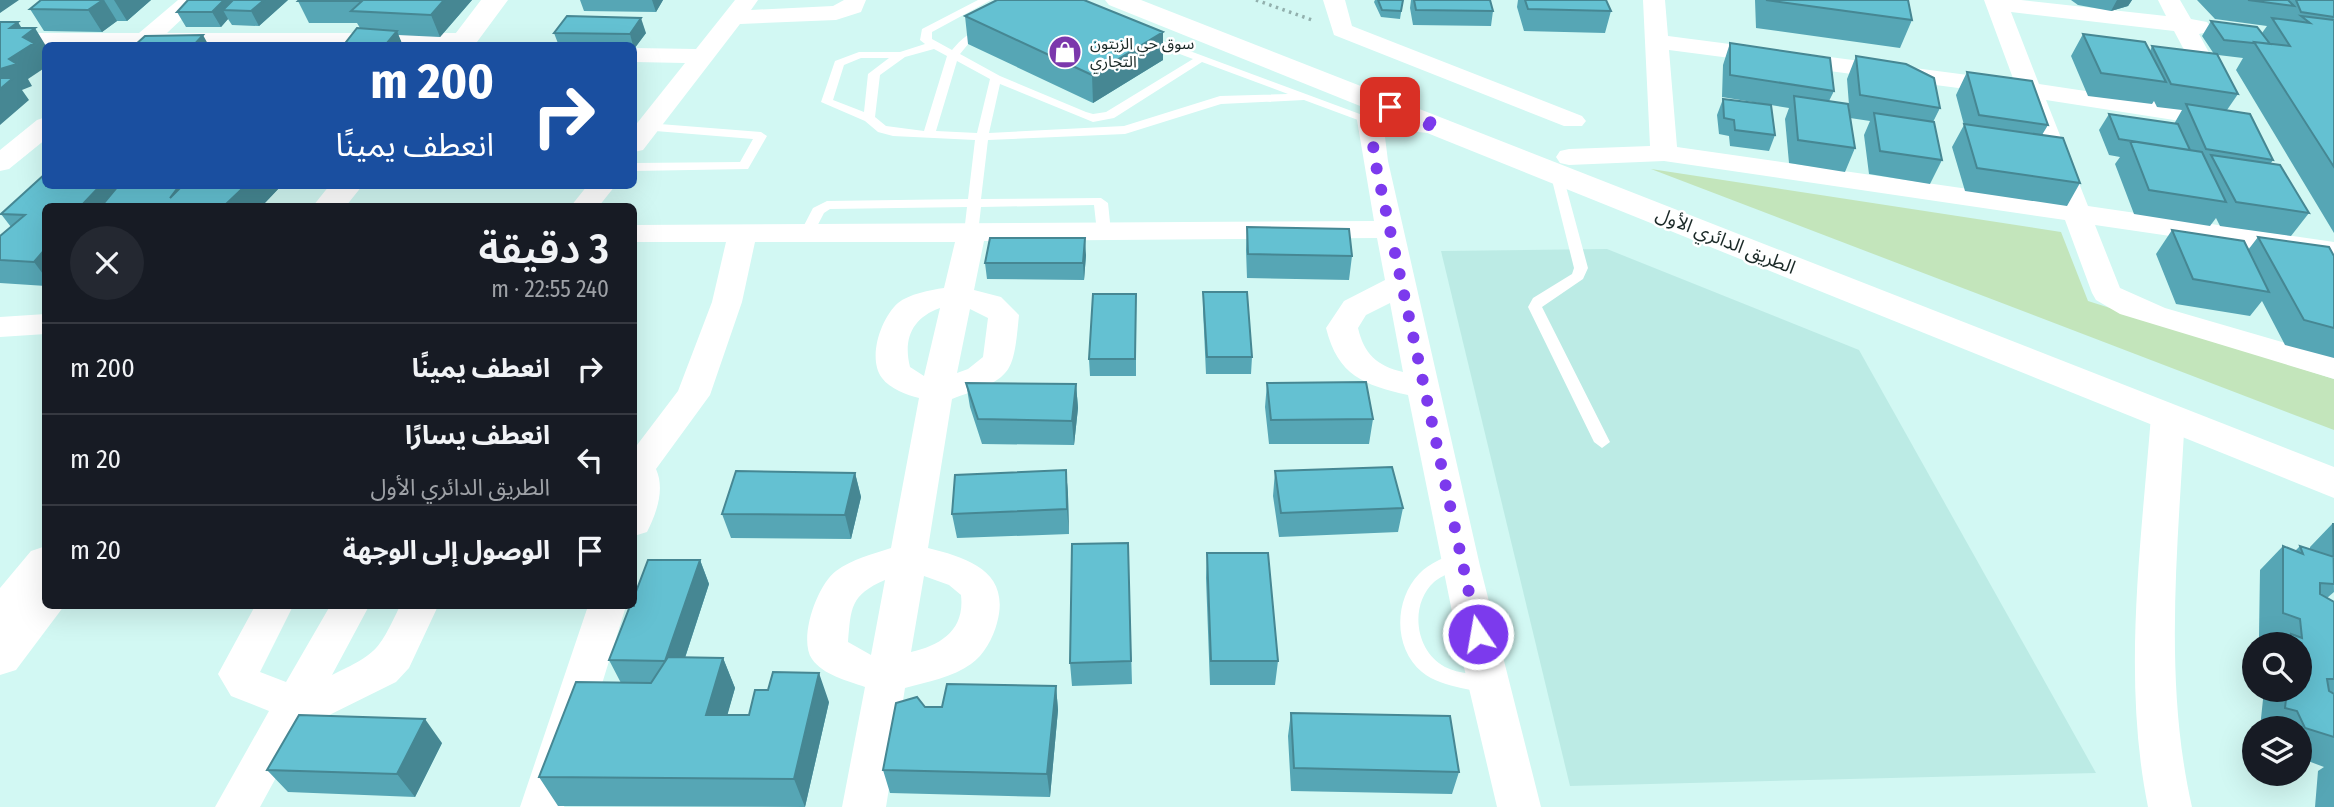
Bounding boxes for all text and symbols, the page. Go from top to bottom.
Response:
shop icon: سوق حي الزيتون التجاري [1046,33,1084,71]
place label: سوق حي الزيتون التجاري [1090,34,1194,74]
text: 200 m [370,52,494,111]
icon: right [518,70,609,161]
pin [1360,77,1420,137]
icon: arrive [1371,88,1409,126]
text: انعطف يمينًا [335,126,494,164]
street label: الطريق الدائري الأول [1651,202,1799,282]
text: 3 دقيقة [478,224,609,274]
button: close [70,226,144,300]
text: 240 m · 22:55 [491,275,609,303]
icon: right [571,350,609,388]
text: 200 m [70,353,135,384]
text: انعطف يمينًا [412,353,550,384]
text: انعطف يسارًا [405,420,550,451]
icon: left [571,441,609,479]
text: 20 m [70,444,121,475]
text: الطريق الدائري الأول [370,473,550,501]
icon: arrive [571,532,609,570]
text: 20 m [70,535,121,566]
text: الوصول إلى الوجهة [343,535,550,566]
position arrow [1441,597,1515,671]
map controls [2242,632,2312,786]
button: search [2242,632,2312,702]
button: layers [2242,716,2312,786]

